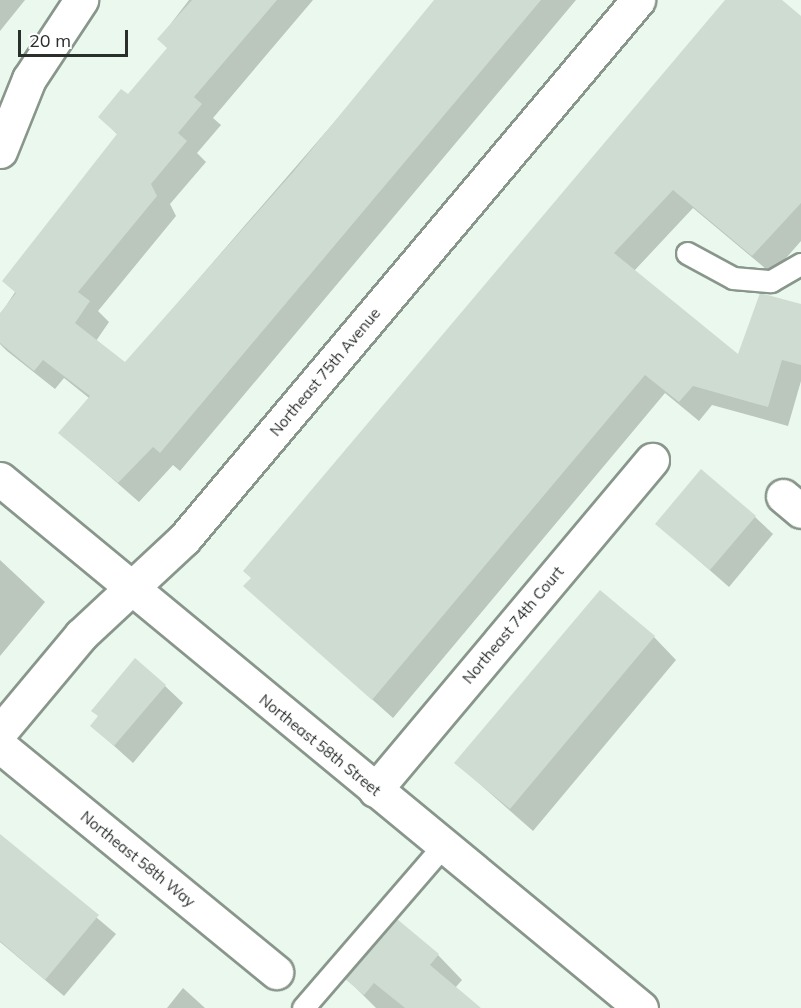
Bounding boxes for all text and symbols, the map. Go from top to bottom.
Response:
scale bar [21,18,130,56]
text: 20 m [29,29,71,52]
street label: Northeast 75th Avenue [266,304,384,440]
street label: Northeast 74th Court [459,563,567,687]
street label: Northeast 58th Street [256,691,384,799]
street label: Northeast 58th Way [77,807,199,911]

